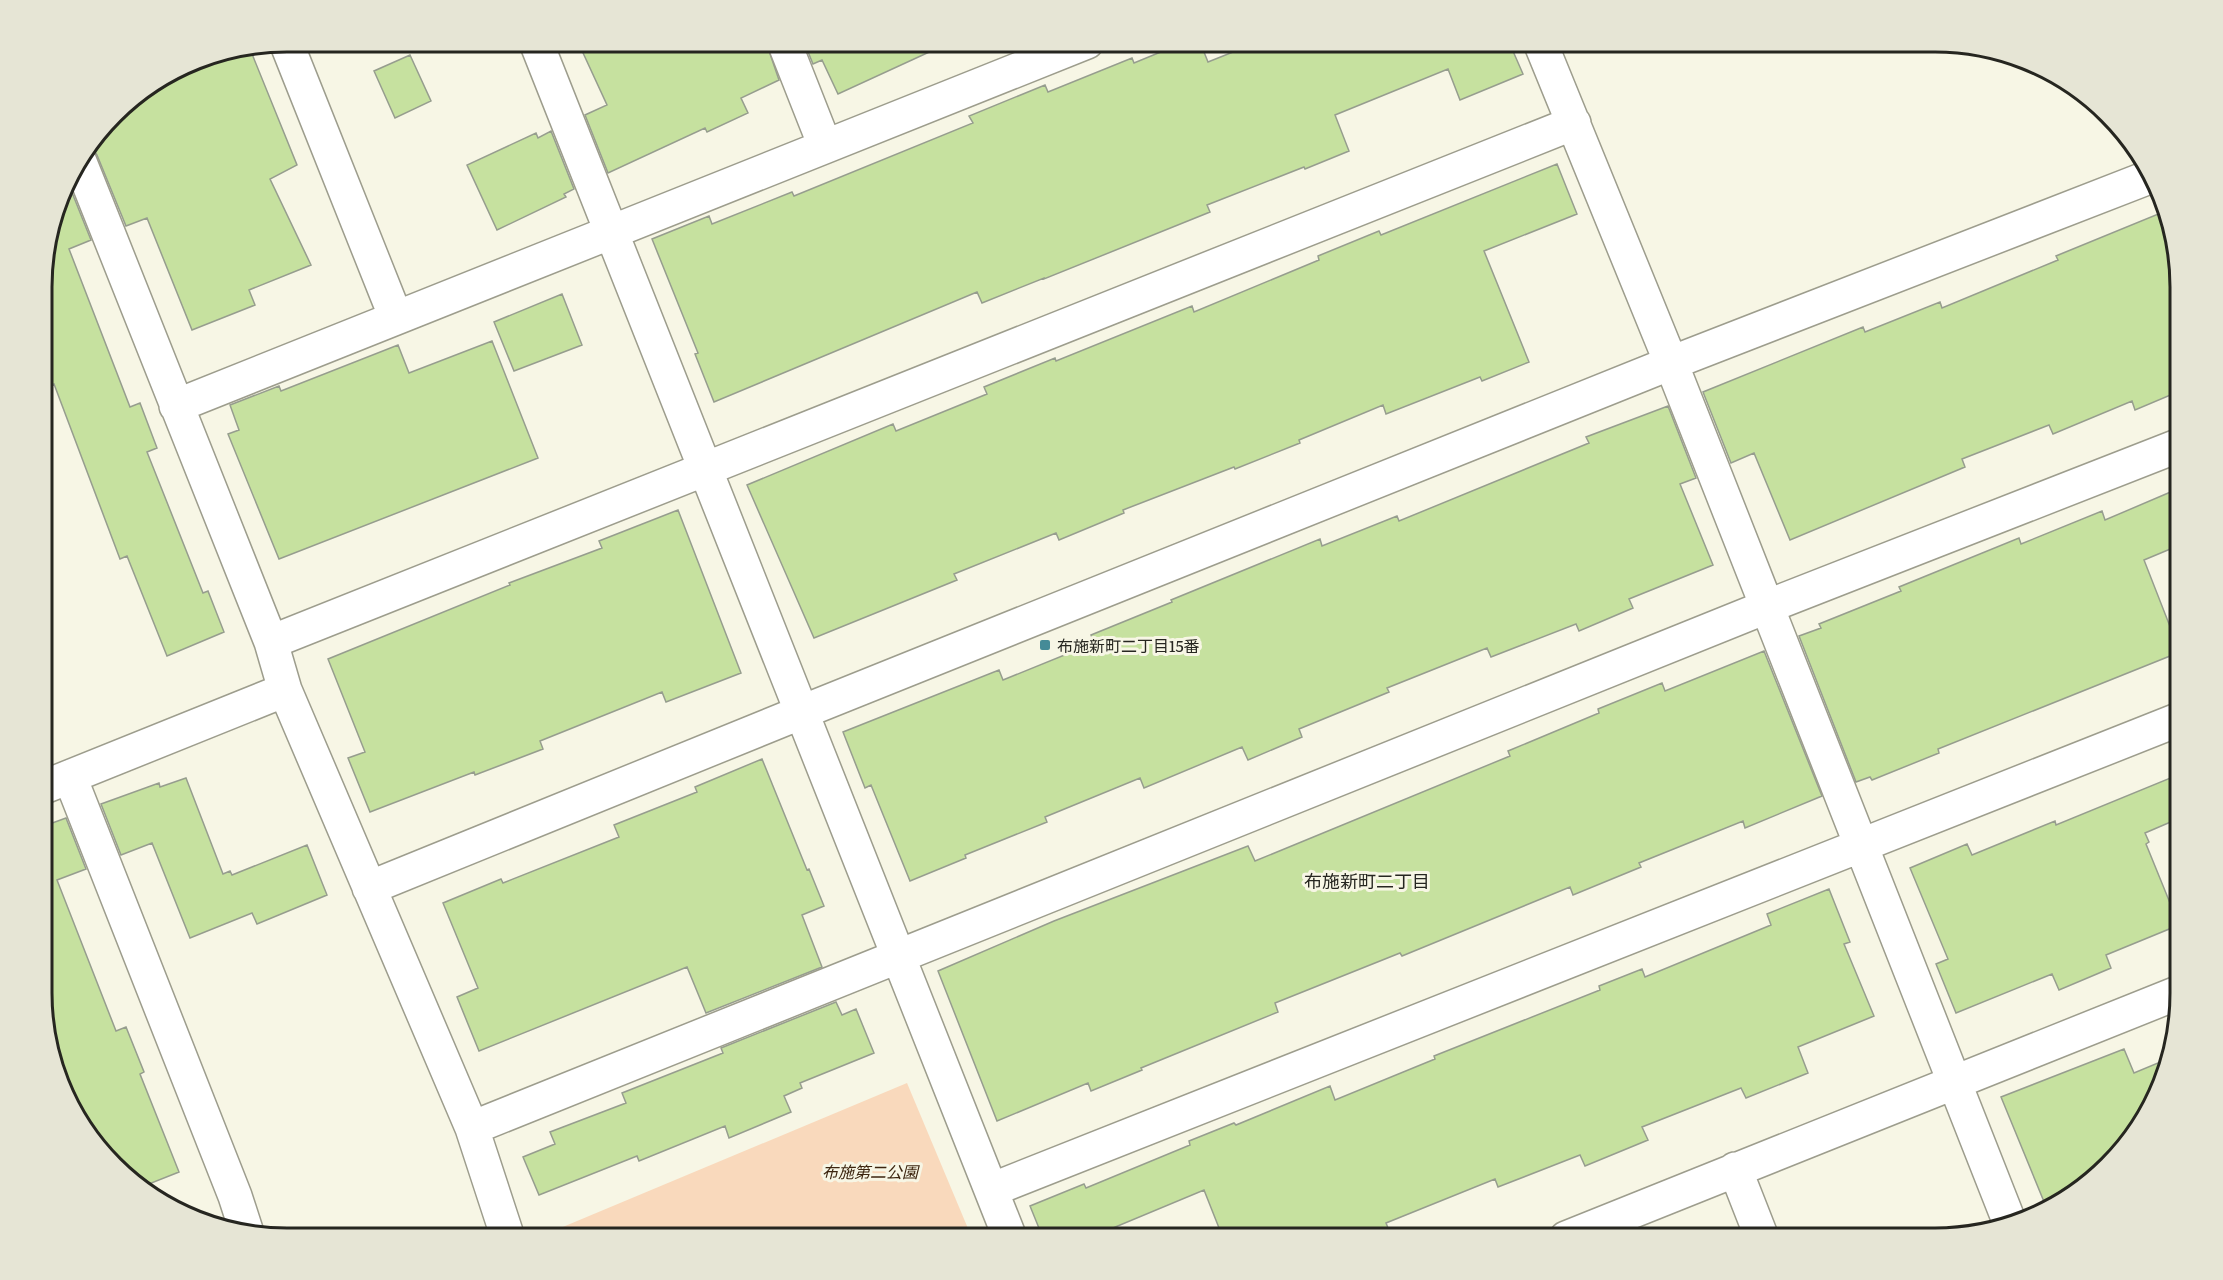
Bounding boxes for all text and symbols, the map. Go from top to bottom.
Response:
place label: 布施新町二丁目15番 [1057,633,1200,657]
marker: 布施新町二丁目15番 [1038,638,1052,652]
district label: 布施新町二丁目 [1304,867,1430,894]
park label: 布施第二公園 [822,1159,920,1183]

